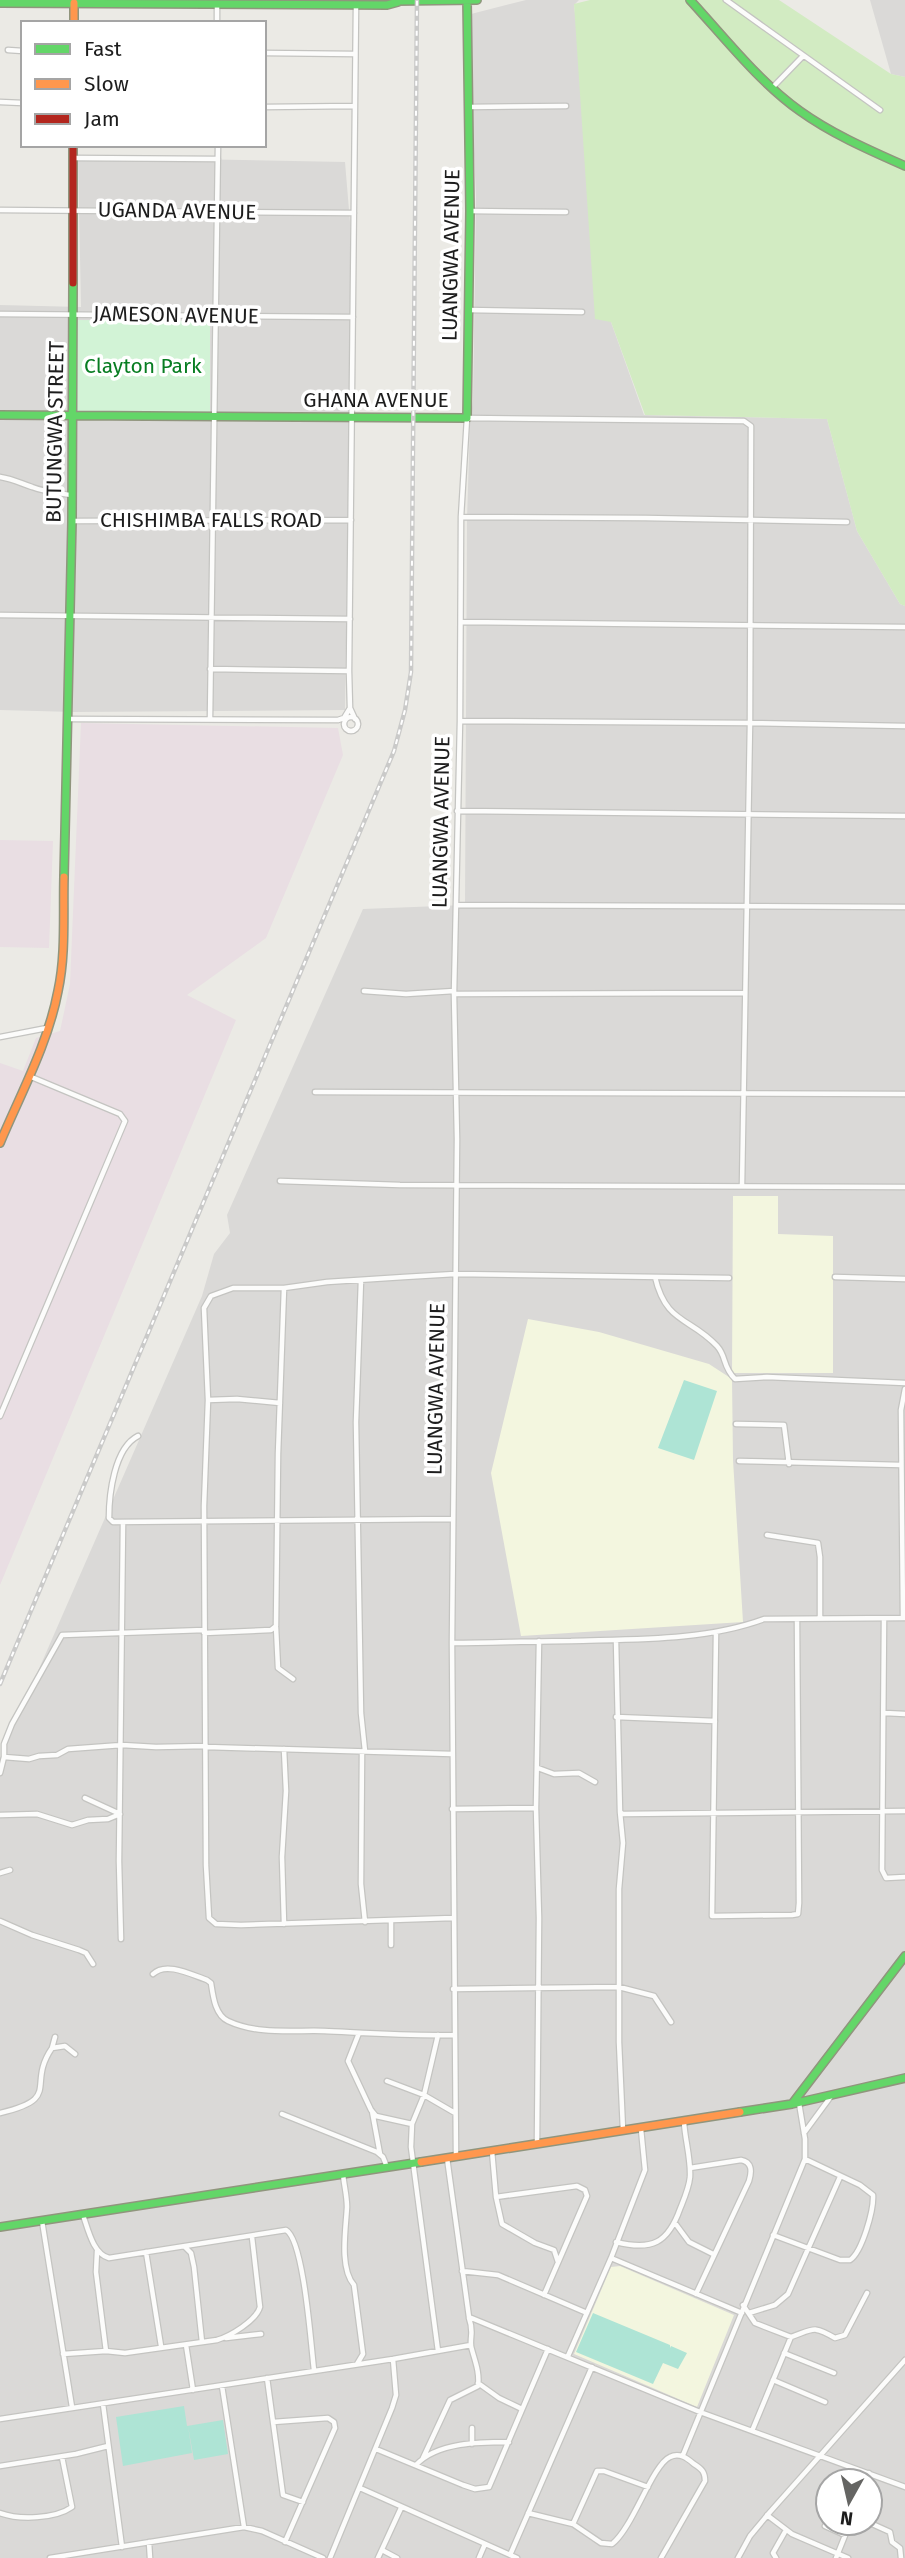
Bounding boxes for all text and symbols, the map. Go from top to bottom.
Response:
legend [21,21,266,147]
text: Fast [84,36,122,62]
text: Slow [84,71,129,97]
text: Jam [84,106,120,132]
street label: LUANGWA AVENUE [436,169,466,341]
street label: UGANDA AVENUE [97,197,257,225]
street label: JAMESON AVENUE [93,301,259,329]
street label: BUTUNGWA STREET [40,341,70,523]
park label: Clayton Park [84,353,202,379]
street label: GHANA AVENUE [303,387,449,413]
street label: CHISHIMBA FALLS ROAD [100,507,322,533]
street label: LUANGWA AVENUE [426,736,456,908]
street label: LUANGWA AVENUE [421,1303,451,1475]
north arrow [814,2467,884,2537]
text: N [839,2506,855,2531]

